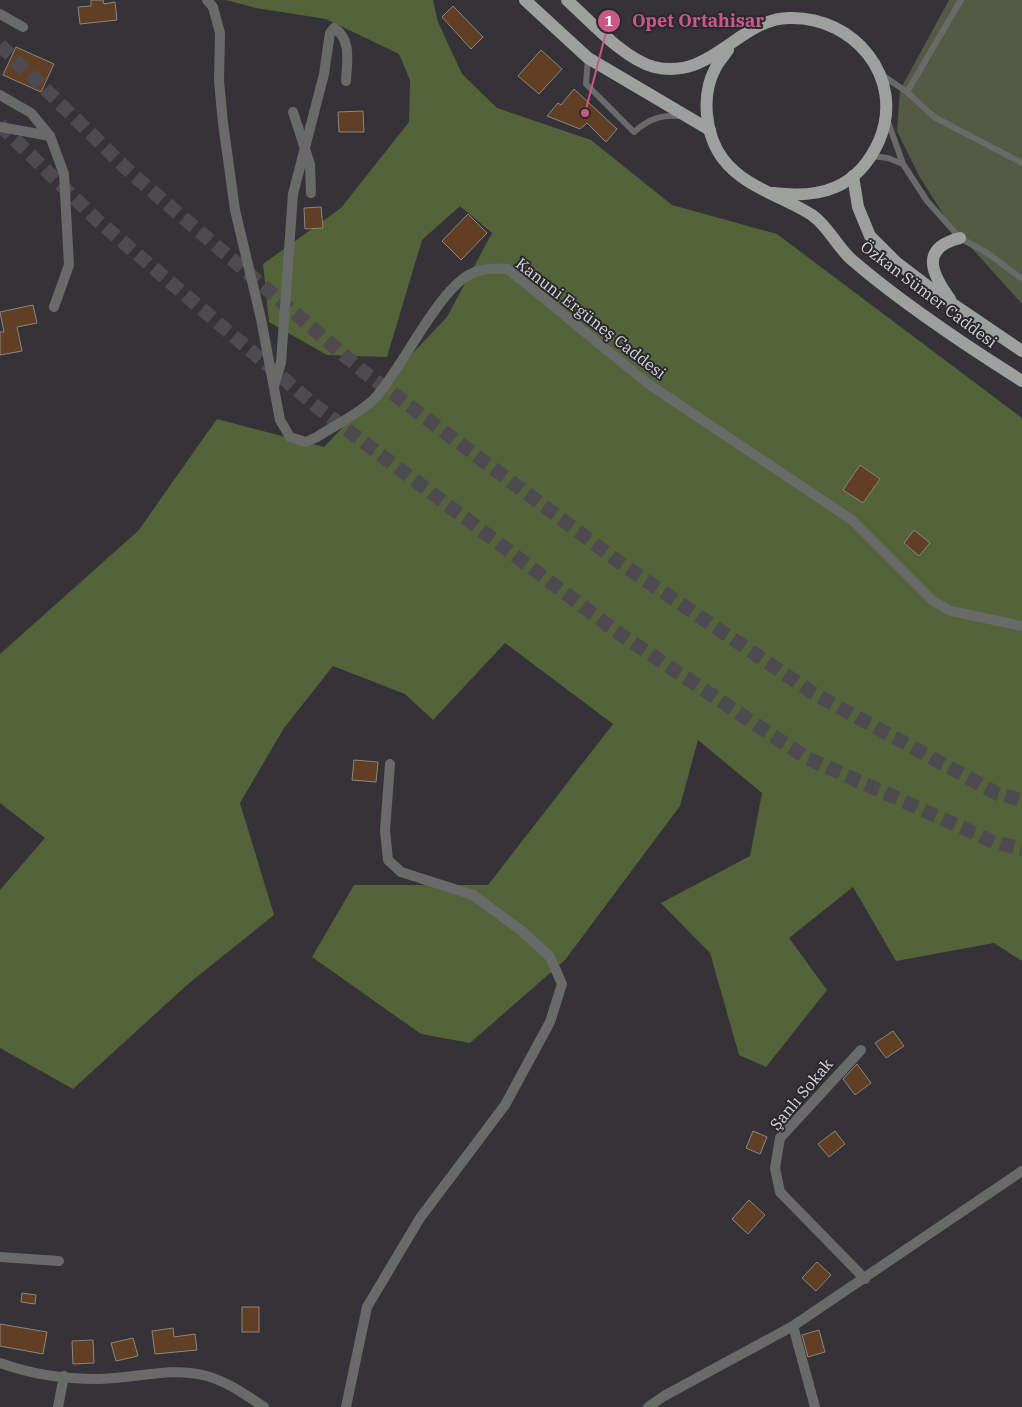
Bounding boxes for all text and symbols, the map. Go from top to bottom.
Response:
callout: Opet Ortahisar [597,4,774,37]
text: Opet Ortahisar [632,9,764,32]
text: 1 [604,11,614,30]
street label: Özkan Sümer Caddesi [857,236,1001,352]
street label: Kanuni Ergüneş Caddesi [512,253,670,383]
street label: Şanlı Sokak [765,1053,837,1134]

